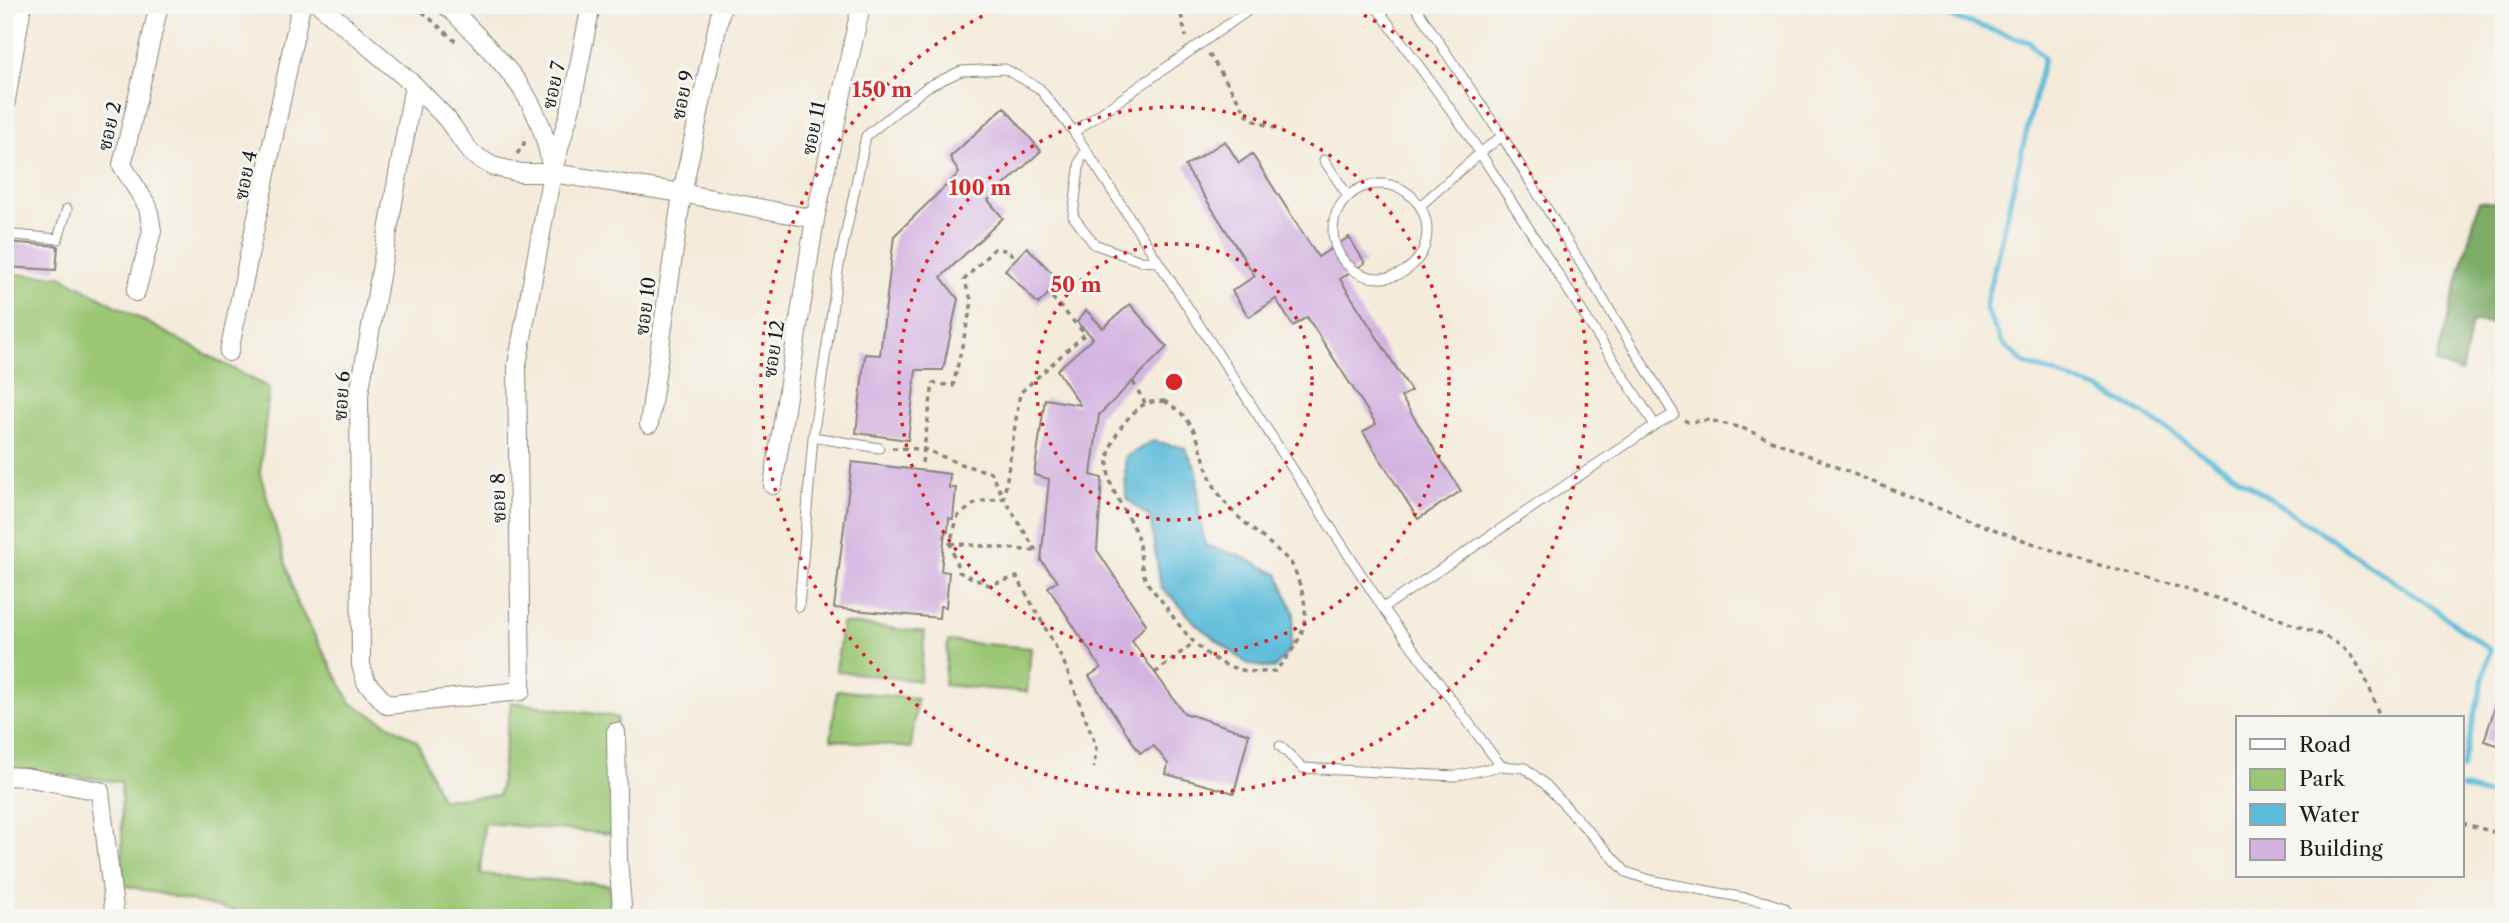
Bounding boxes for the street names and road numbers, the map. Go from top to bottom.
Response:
street label: ซอย 7 [537,58,570,111]
street label: ซอย 9 [666,68,699,122]
street label: ซอย 2 [93,99,126,153]
street label: ซอย 11 [797,99,830,157]
street label: ซอย 4 [229,148,262,202]
street label: ซอย 10 [630,275,661,337]
street label: ซอย 12 [758,319,789,379]
street label: ซอย 6 [328,370,355,422]
street label: ซอย 8 [487,473,510,523]

